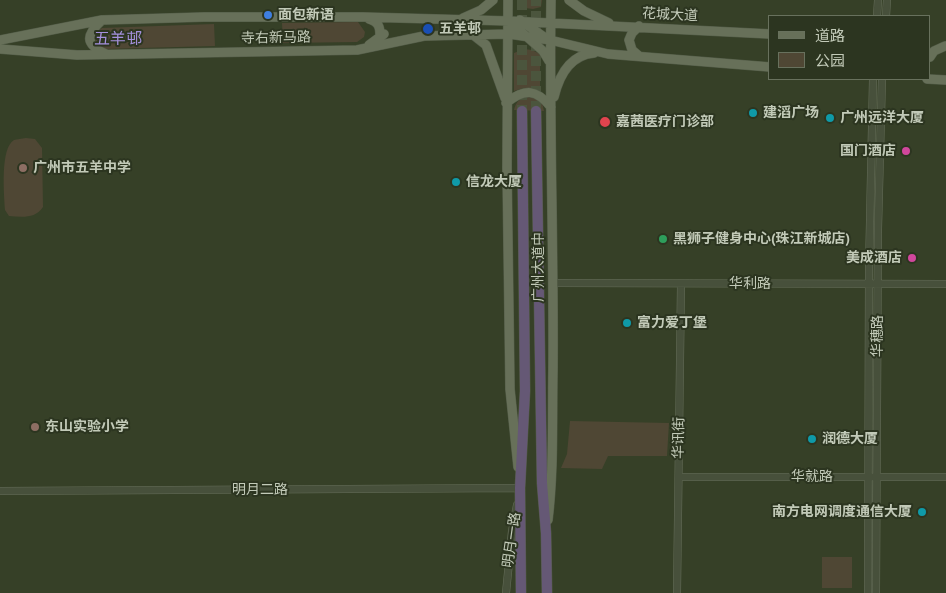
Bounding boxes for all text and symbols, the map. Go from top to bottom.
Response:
street label: 花城大道 [642,5,698,25]
place label: 面包新语 [278,7,334,23]
marker: 面包新语 [262,9,274,21]
legend [768,15,931,80]
place label: 五羊邨 [439,21,481,37]
marker: 五羊邨 [421,22,435,36]
text: 道路 [815,26,845,45]
district label: 五羊邨 [94,29,142,49]
street label: 寺右新马路 [241,29,311,47]
text: 公园 [815,51,845,70]
place label: 建滔广场 [763,105,819,121]
marker: 建滔广场 [747,107,759,119]
place label: 广州远洋大厦 [840,110,924,126]
marker: 广州远洋大厦 [824,112,836,124]
place label: 嘉茜医疗门诊部 [616,114,714,130]
marker: 嘉茜医疗门诊部 [598,115,612,129]
place label: 国门酒店 [840,143,896,159]
marker: 国门酒店 [900,145,912,157]
place label: 广州市五羊中学 [33,160,131,176]
marker: 广州市五羊中学 [17,162,29,174]
place label: 信龙大厦 [466,174,522,190]
marker: 信龙大厦 [450,176,462,188]
place label: 黑狮子健身中心(珠江新城店) [673,231,850,247]
street label: 广州大道中 [531,232,547,302]
marker: 黑狮子健身中心(珠江新城店) [657,233,669,245]
place label: 美成酒店 [846,250,902,266]
marker: 美成酒店 [906,252,918,264]
street label: 华利路 [729,276,771,292]
place label: 富力爱丁堡 [637,315,707,331]
street label: 华穗路 [870,315,886,357]
marker: 富力爱丁堡 [621,317,633,329]
street label: 华讯街 [670,417,688,459]
place label: 东山实验小学 [45,419,129,435]
marker: 东山实验小学 [29,421,41,433]
place label: 润德大厦 [822,431,878,447]
marker: 润德大厦 [806,433,818,445]
street label: 华就路 [791,469,833,485]
street label: 明月二路 [232,482,288,498]
place label: 南方电网调度通信大厦 [772,504,912,520]
marker: 南方电网调度通信大厦 [916,506,928,518]
street label: 明月一路 [500,511,524,569]

